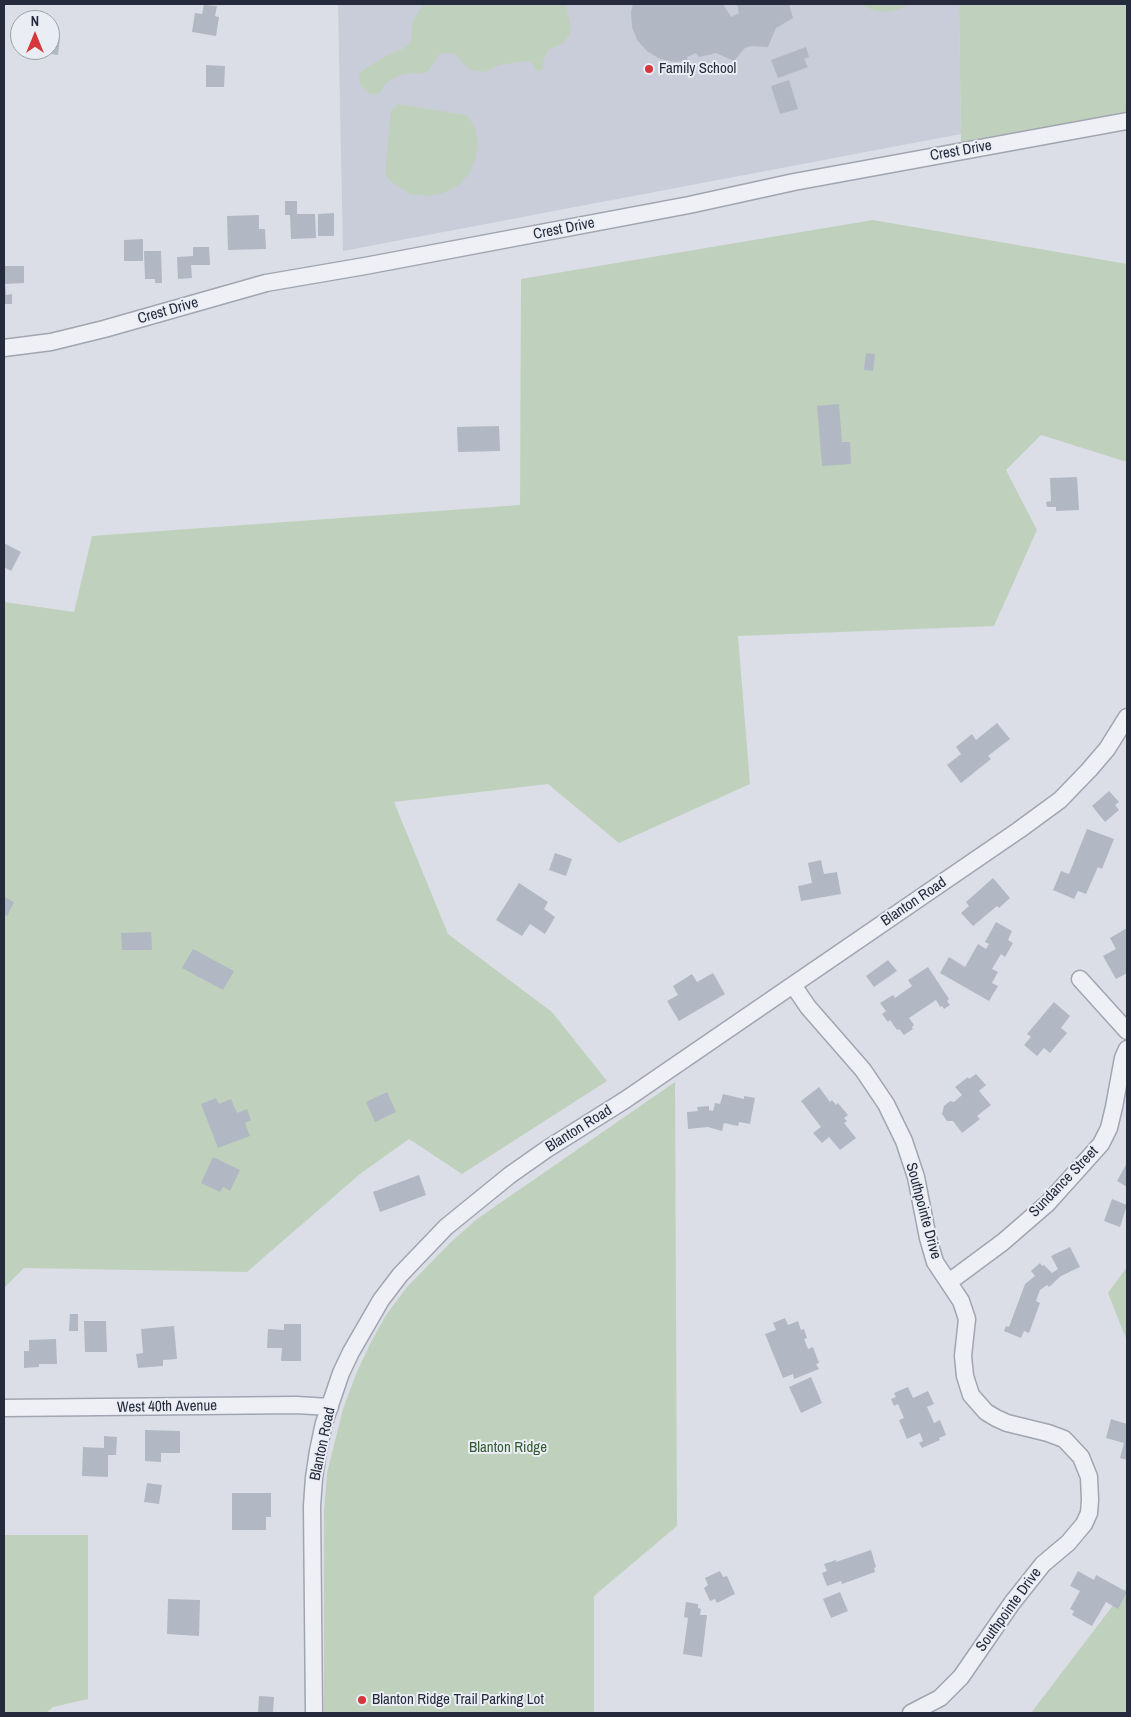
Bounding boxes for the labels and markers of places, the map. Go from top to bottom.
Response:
place label: Family School [659,60,736,78]
marker: Family School [643,63,655,75]
place label: Blanton Ridge Trail Parking Lot [372,1691,544,1709]
marker: Blanton Ridge Trail Parking Lot [356,1694,368,1706]

